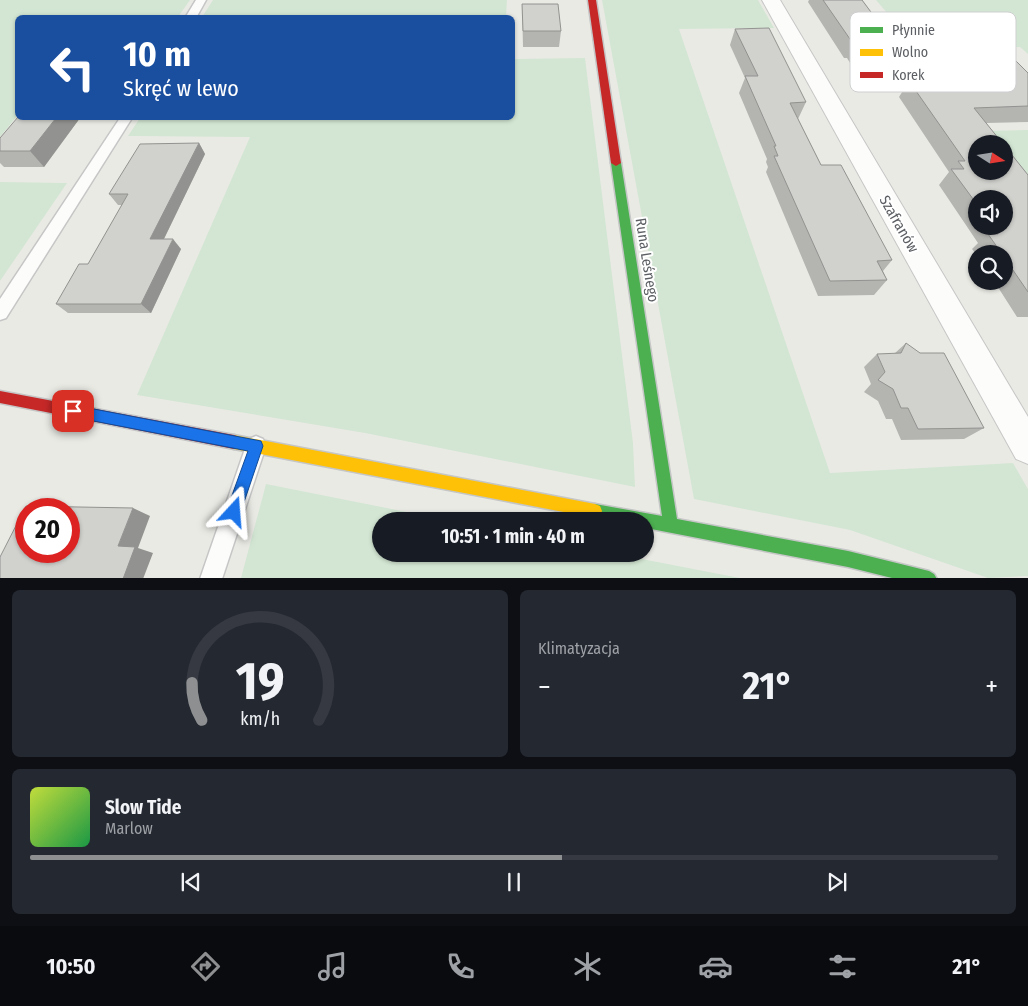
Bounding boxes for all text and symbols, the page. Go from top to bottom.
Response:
legend [850,12,1016,92]
text: Płynnie [892,22,935,39]
text: 10 m [123,33,191,75]
icon: left [40,35,105,100]
text: Wolno [892,44,928,61]
text: Korek [892,67,925,84]
text: Skręć w lewo [123,75,239,102]
north arrow [968,135,1012,180]
map controls [968,135,1013,290]
button: sound [968,190,1013,235]
street label: Szafranów [876,192,923,256]
street label: Runa Leśnego [631,217,663,303]
button: search [968,245,1013,290]
pin [52,390,94,432]
icon: arrive [59,397,87,425]
position arrow [207,485,259,537]
speed limit sign: 20 [15,498,80,563]
text: 10:51 · 1 min · 40 m [441,525,585,548]
text: Klimatyzacja [538,639,620,658]
text: 19 [236,650,284,713]
text: 21° [743,663,793,709]
text: − [538,670,551,703]
text: + [985,670,998,703]
text: km/h [240,708,280,730]
text: Slow Tide [105,796,181,819]
text: Marlow [105,819,153,838]
icon: previous [177,868,205,896]
icon: pause [500,868,528,896]
icon: next [823,868,851,896]
icon: directions [188,949,223,984]
icon: music [315,949,350,984]
icon: phone [443,949,478,984]
icon: climate [570,949,605,984]
icon: car [698,949,733,984]
icon: filters [825,949,860,984]
text: 10:50 [46,953,96,980]
text: 21° [952,953,982,980]

